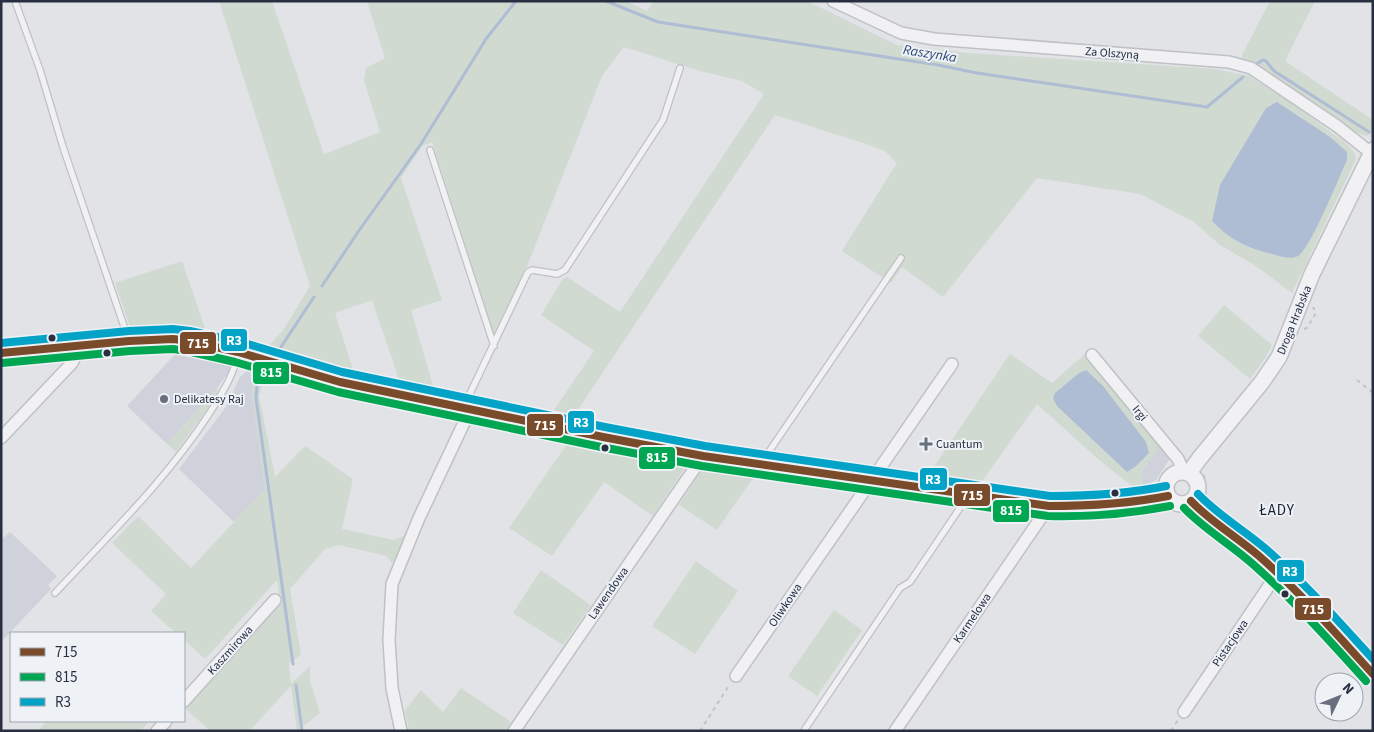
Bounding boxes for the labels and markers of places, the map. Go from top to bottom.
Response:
unlabelled marker [47,333,57,343]
unlabelled marker [102,348,112,358]
place label: Delikatesy Raj [174,391,244,408]
marker: Delikatesy Raj [158,393,170,405]
place label: Cuantum [936,436,982,453]
marker: Cuantum [920,438,932,450]
unlabelled marker [600,443,610,453]
unlabelled marker [1110,488,1120,498]
unlabelled marker [1280,589,1290,599]

